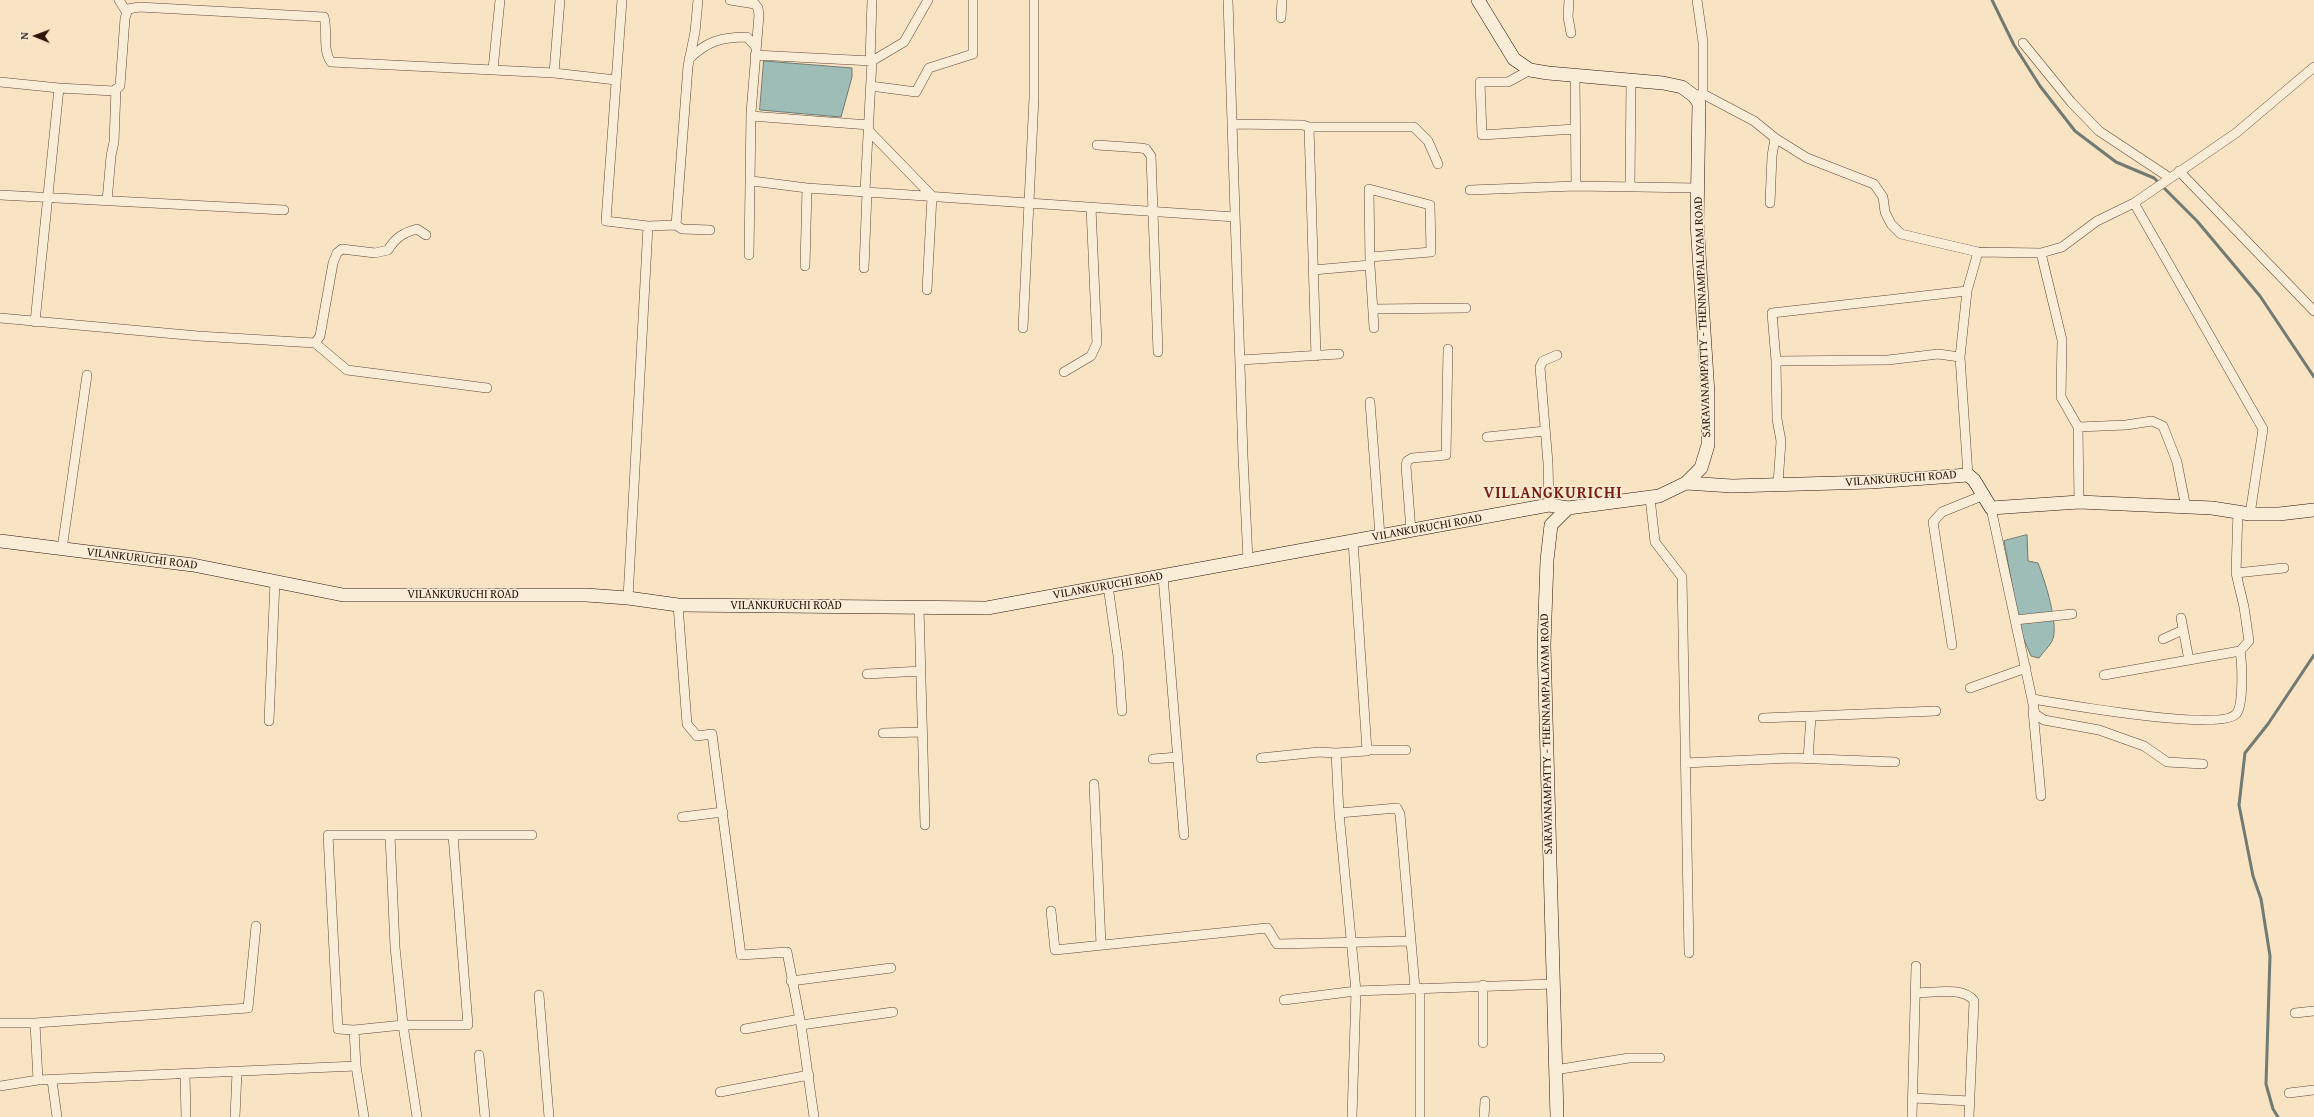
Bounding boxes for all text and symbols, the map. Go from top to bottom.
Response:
north arrow [16,16,56,56]
text: N [16,32,32,40]
street label: SARAVANAMPATTY - THENNAMPALAYAM ROAD [1692,196,1714,438]
street label: VILANKURUCHI ROAD [1845,468,1957,490]
district label: VILLANGKURICHI [1483,484,1623,504]
street label: VILANKURUCHI ROAD [1371,511,1483,545]
street label: VILANKURUCHI ROAD [86,545,198,573]
street label: VILANKURUCHI ROAD [1052,569,1164,603]
street label: VILANKURUCHI ROAD [407,588,519,602]
street label: VILANKURUCHI ROAD [730,599,842,613]
street label: SARAVANAMPATTY - THENNAMPALAYAM ROAD [1538,613,1556,855]

